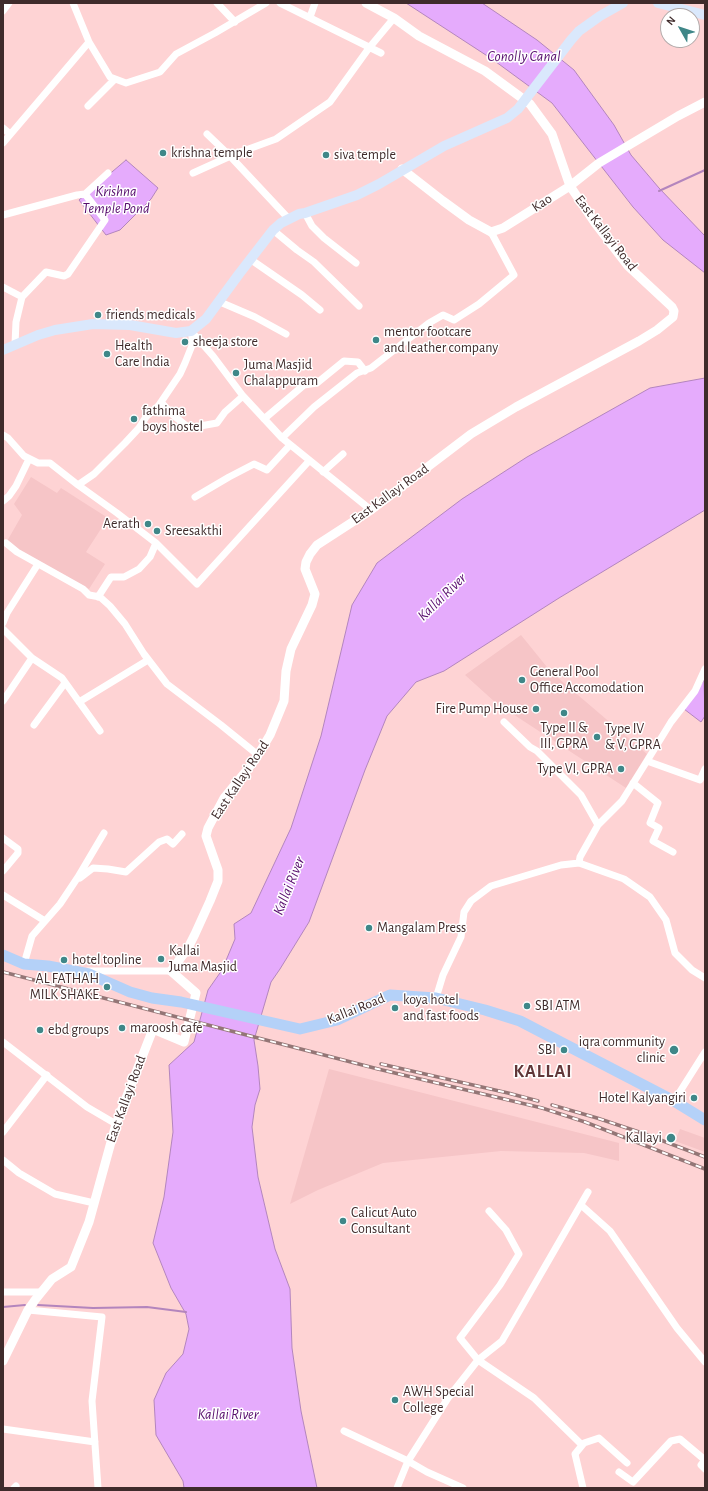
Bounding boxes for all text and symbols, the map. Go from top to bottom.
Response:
north arrow [660,8,700,48]
text: N [664,14,678,27]
water label: Conolly Canal [487,47,561,65]
place label: krishna temple [171,145,253,161]
place label: siva temple [334,147,396,163]
marker: krishna temple [158,148,168,158]
marker: siva temple [321,150,331,160]
water label: Krishna Temple Pond [82,182,150,217]
street label: Kao [529,190,555,216]
street label: East Kallayi Road [571,192,641,274]
place label: friends medicals [106,307,195,323]
marker: friends medicals [93,310,103,320]
place label: mentor footcare and leather company [384,324,498,356]
place label: sheeja store [193,334,258,350]
marker: mentor footcare and leather company [371,335,381,345]
marker: sheeja store [180,337,190,347]
place label: Health Care India [115,338,170,370]
marker: Health Care India [102,349,112,359]
place label: Juma Masjid Chalappuram [244,357,318,390]
marker: Juma Masjid Chalappuram [231,368,241,378]
place label: fathima boys hostel [142,403,203,436]
marker: fathima boys hostel [129,414,139,424]
street label: East Kallayi Road [348,460,432,528]
place label: Aerath [103,516,140,532]
marker: Aerath [143,519,153,529]
place label: Sreesakthi [165,523,222,539]
marker: Sreesakthi [152,526,162,536]
water label: Kallai River [414,569,470,625]
place label: General Pool Office Accomodation [530,664,644,696]
marker: General Pool Office Accomodation [517,675,527,685]
place label: Fire Pump House [436,701,528,717]
marker: Fire Pump House [531,704,541,714]
marker: Type II & III, GPRA [559,708,569,718]
place label: Type II & III, GPRA [540,720,588,752]
place label: Type IV & V, GPRA [605,721,661,754]
marker: Type IV & V, GPRA [592,732,602,742]
street label: East Kallayi Road [207,737,273,823]
place label: Type VI, GPRA [537,761,613,777]
marker: Type VI, GPRA [616,764,626,774]
water label: Kallai River [269,854,309,918]
place label: Mangalam Press [377,920,466,936]
marker: Mangalam Press [364,923,374,933]
place label: Kallai Juma Masjid [169,943,237,976]
place label: hotel topline [72,952,141,968]
marker: Kallai Juma Masjid [156,954,166,964]
marker: hotel topline [59,955,69,965]
place label: AL FATHAH MILK SHAKE [30,971,99,1004]
marker: AL FATHAH MILK SHAKE [102,982,112,992]
street label: Kallai Road [325,990,387,1028]
place label: koya hotel and fast foods [403,992,479,1024]
place label: SBI ATM [535,998,580,1014]
marker: SBI ATM [522,1001,532,1011]
marker: koya hotel and fast foods [390,1003,400,1013]
place label: maroosh cafe [130,1020,203,1036]
place label: ebd groups [48,1022,109,1038]
marker: maroosh cafe [117,1023,127,1033]
marker: ebd groups [35,1025,45,1035]
place label: iqra community clinic [579,1034,665,1066]
place label: SBI [538,1042,556,1058]
marker: iqra community clinic [668,1044,680,1056]
marker: SBI [559,1045,569,1055]
street label: East Kallayi Road [102,1053,150,1145]
district label: KALLAI [513,1061,573,1083]
place label: Hotel Kalyangiri [598,1090,686,1106]
marker: Hotel Kalyangiri [689,1093,699,1103]
place label: Kallayi [625,1130,662,1146]
marker: Kallayi [665,1132,677,1144]
place label: Calicut Auto Consultant [351,1205,417,1238]
marker: Calicut Auto Consultant [338,1216,348,1226]
place label: AWH Special College [403,1384,474,1416]
marker: AWH Special College [390,1395,400,1405]
water label: Kallai River [197,1405,259,1423]

